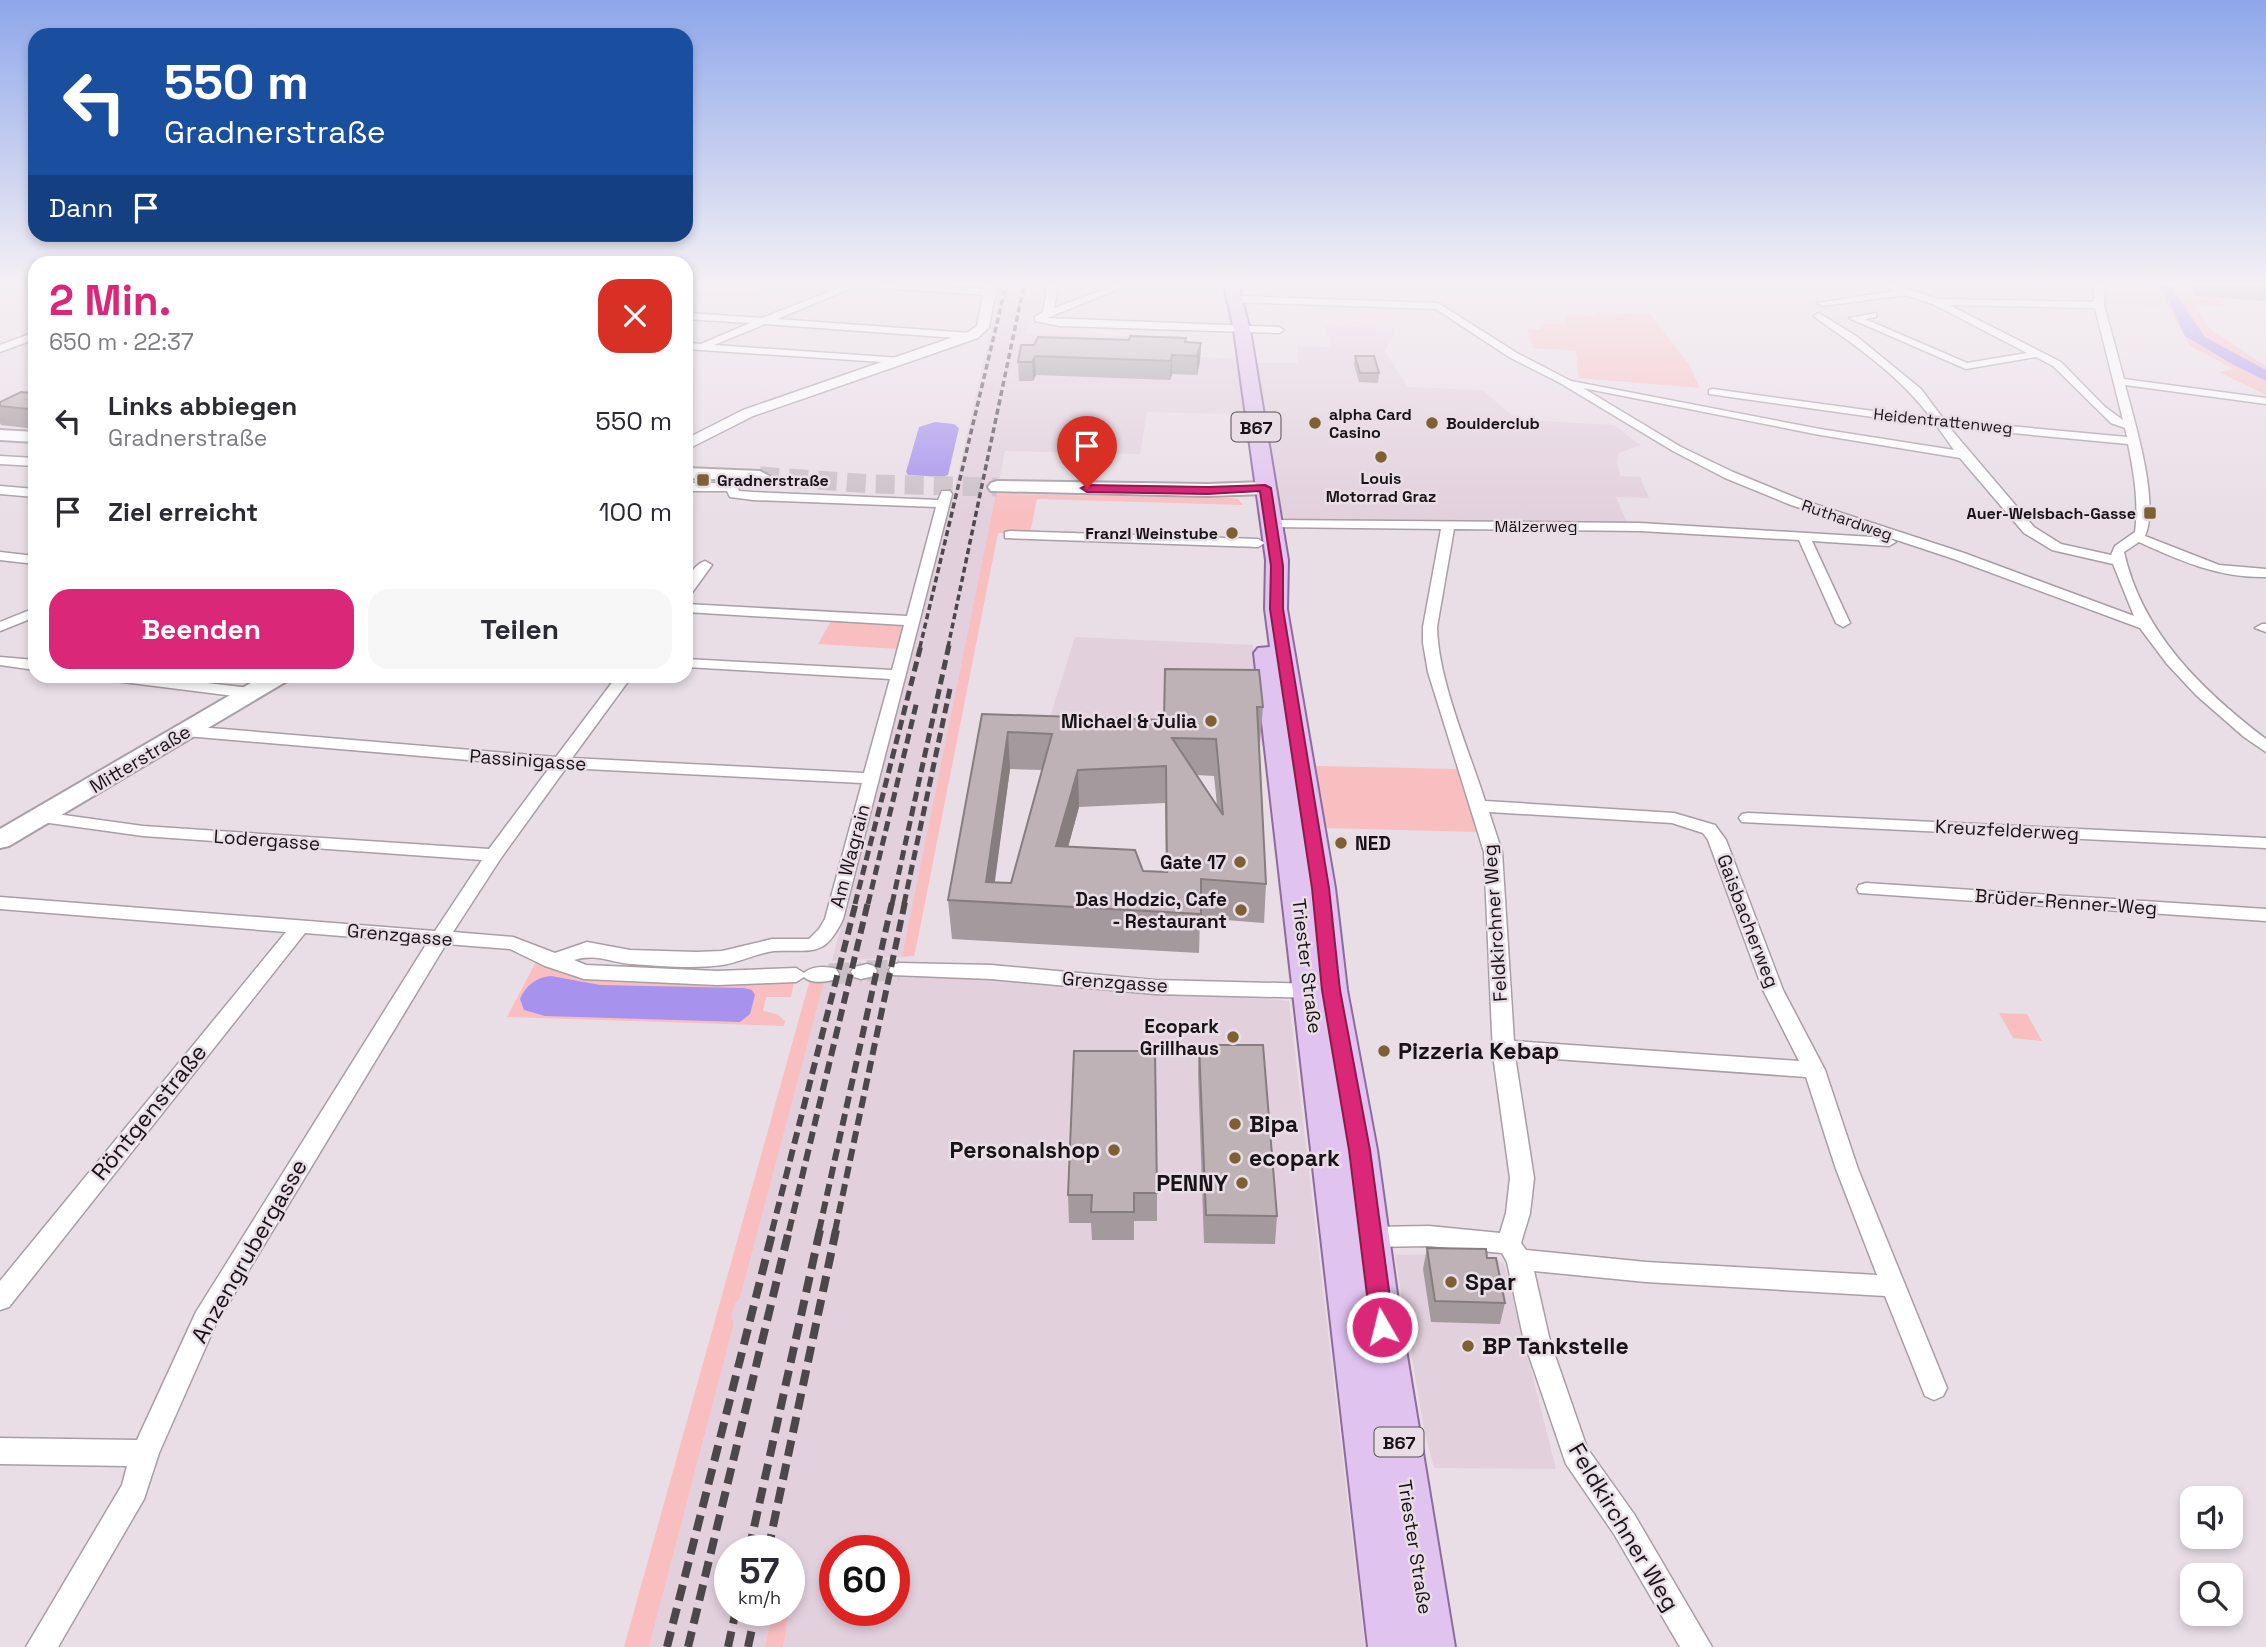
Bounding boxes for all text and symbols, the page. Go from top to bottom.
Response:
text: 550 m [164,51,309,113]
icon: left [49,56,140,147]
text: Gradnerstraße [164,112,386,152]
icon: arrive [127,189,165,227]
text: Dann [49,191,113,225]
text: 2 Min. [49,274,171,327]
button: close [598,279,672,353]
text: 650 m · 22:37 [49,327,194,357]
text: Links abbiegen [108,389,297,423]
icon: left [49,402,87,440]
street label: Heidentrattenweg [1872,403,2014,439]
text: 550 m [595,404,672,438]
place label: alpha Card Casino [1329,404,1412,443]
road number: B67 [1232,412,1280,442]
place label: Boulderclub [1446,413,1540,434]
marker: alpha Card Casino [1307,415,1323,431]
marker: Boulderclub [1424,415,1440,431]
pin [1057,416,1117,488]
text: Gradnerstraße [108,423,267,453]
icon: arrive [1068,427,1106,465]
marker: Louis Motorrad Graz [1373,449,1389,465]
place label: Louis Motorrad Graz [1326,468,1436,507]
place label: Gradnerstraße [717,470,829,491]
marker: Gradnerstraße [695,472,711,488]
icon: arrive [49,493,87,531]
text: Ziel erreicht [108,495,258,529]
text: 100 m [599,495,672,529]
street label: Ruthardweg [1799,495,1895,545]
place label: Auer-Welsbach-Gasse [1967,503,2136,524]
marker: Auer-Welsbach-Gasse [2142,505,2158,521]
street label: Mälzerweg [1495,516,1577,537]
place label: Franzl Weinstube [1085,523,1218,544]
marker: Franzl Weinstube [1224,525,1240,541]
button: Beenden [49,589,354,669]
button: Teilen [368,589,672,669]
place label: Michael & Julia [1061,709,1197,734]
marker: Michael & Julia [1203,713,1219,729]
street label: Mitterstraße [85,719,195,799]
street label: Passinigasse [469,743,587,777]
street label: Am Wagrain [824,801,876,911]
street label: Kreuzfelderweg [1934,814,2080,846]
street label: Lodergasse [213,824,321,856]
place label: NED [1355,831,1391,856]
marker: NED [1333,835,1349,851]
street label: Feldkirchner Weg [1477,844,1513,1002]
place label: Gate 17 [1160,850,1226,875]
street label: Gaisbacherweg [1711,851,1785,991]
marker: Gate 17 [1232,854,1248,870]
street label: Brüder-Renner-Weg [1974,883,2158,921]
place label: Das Hodzic, Cafe - Restaurant [1075,887,1227,934]
street label: Triester Straße [1286,897,1328,1035]
marker: Das Hodzic, Cafe - Restaurant [1233,902,1249,918]
street label: Grenzgasse [346,918,454,952]
street label: Grenzgasse [1061,966,1169,998]
place label: Ecopark Grillhaus [1140,1014,1219,1061]
marker: Ecopark Grillhaus [1225,1029,1241,1045]
place label: Pizzeria Kebap [1398,1036,1559,1066]
street label: Röntgenstraße [85,1038,213,1186]
marker: Pizzeria Kebap [1376,1043,1392,1059]
place label: Bipa [1249,1109,1298,1139]
marker: Bipa [1227,1116,1243,1132]
place label: Personalshop [950,1135,1100,1165]
marker: Personalshop [1106,1142,1122,1158]
place label: ecopark [1249,1143,1340,1173]
marker: ecopark [1227,1150,1243,1166]
street label: Anzengrubergasse [184,1154,314,1348]
place label: PENNY [1156,1168,1229,1198]
marker: PENNY [1234,1175,1250,1191]
place label: Spar [1465,1267,1516,1297]
marker: Spar [1443,1274,1459,1290]
position arrow [1345,1290,1419,1364]
place label: BP Tankstelle [1482,1331,1629,1361]
marker: BP Tankstelle [1460,1338,1476,1354]
road number: B67 [1374,1428,1424,1456]
street label: Feldkirchner Weg [1562,1438,1686,1616]
street label: Triester Straße [1392,1478,1438,1616]
map controls [2180,1486,2243,1626]
button: sound [2180,1486,2243,1549]
speed limit sign: 60 [819,1535,910,1626]
text: 57 [740,1549,779,1593]
button: search [2180,1563,2243,1626]
text: km/h [738,1586,781,1609]

